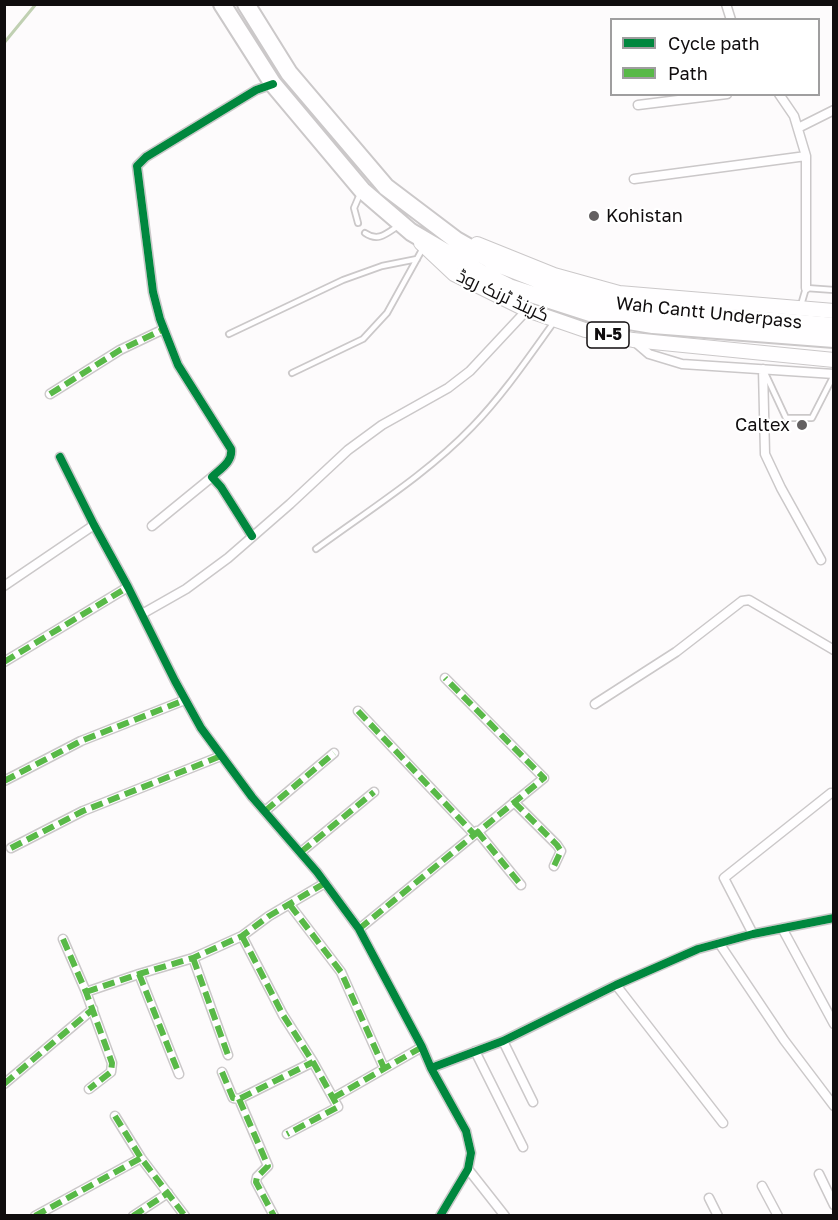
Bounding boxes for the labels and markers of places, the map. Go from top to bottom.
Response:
place label: Kohistan [606,205,683,227]
marker: Kohistan [587,209,601,223]
place label: Caltex [735,414,790,436]
marker: Caltex [795,418,809,432]

